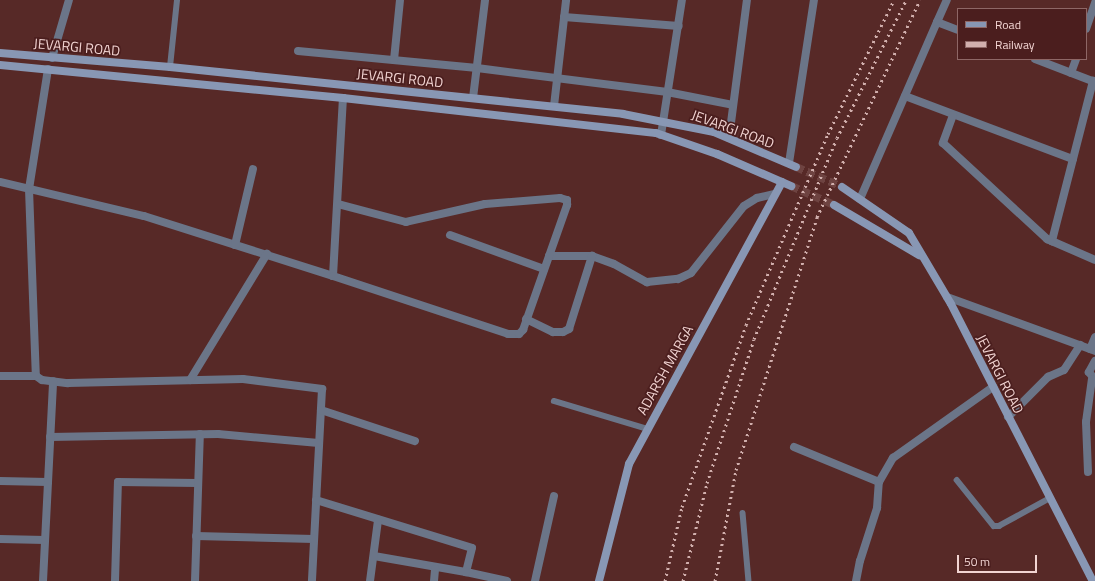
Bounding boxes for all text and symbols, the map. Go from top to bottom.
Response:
legend [957,8,1087,60]
text: Road [995,15,1021,34]
street label: JEVARGI ROAD [33,35,121,59]
text: Railway [995,35,1035,54]
street label: JEVARGI ROAD [356,65,444,91]
street label: JEVARGI ROAD [689,106,777,152]
street label: ADARSH MARGA [633,322,697,418]
street label: JEVARGI ROAD [973,332,1027,416]
scale bar [959,547,1039,573]
text: 50 m [964,552,990,571]

